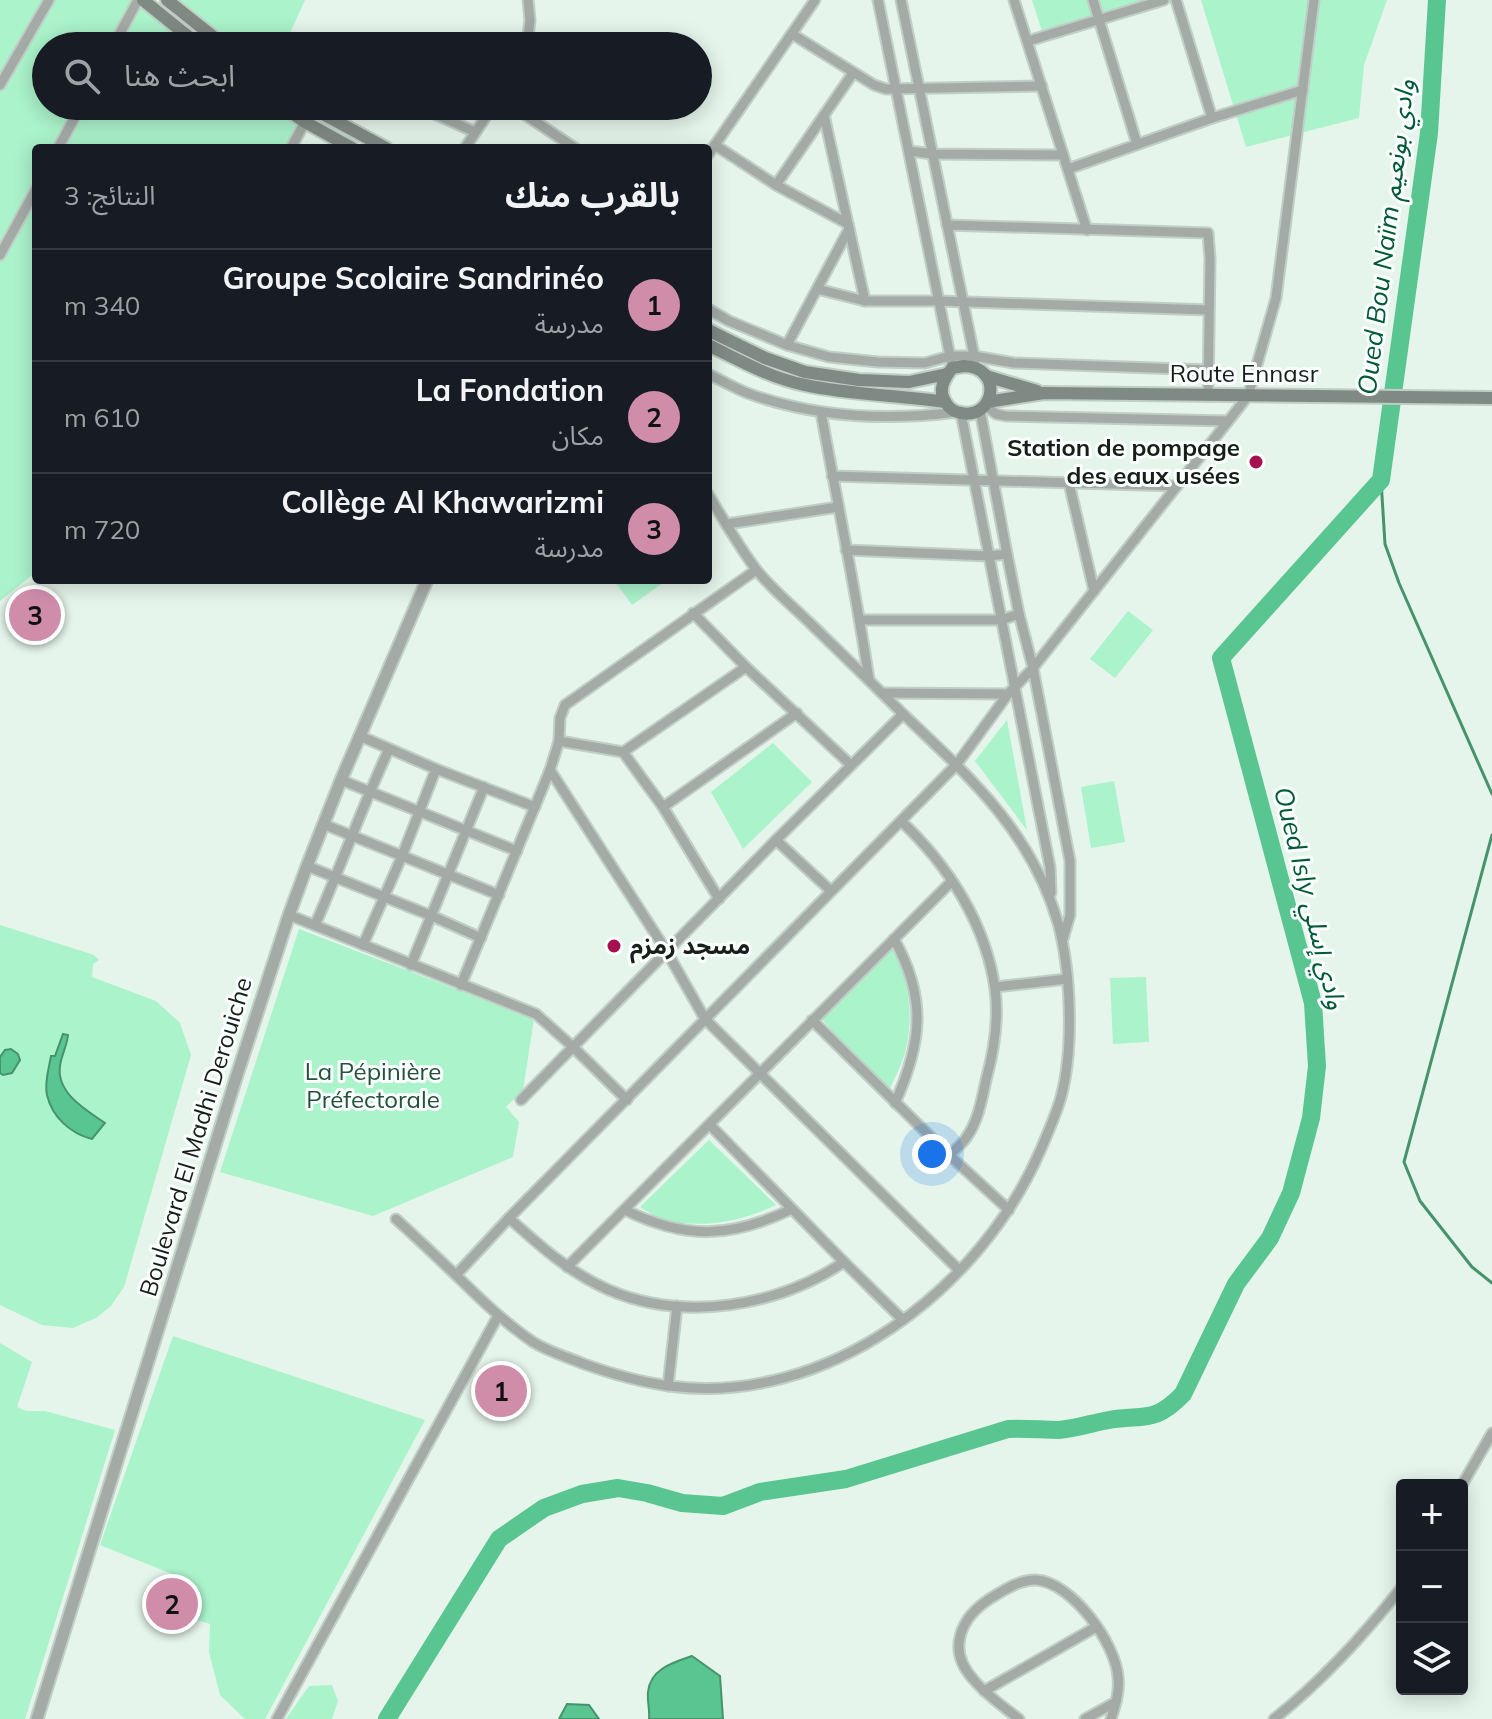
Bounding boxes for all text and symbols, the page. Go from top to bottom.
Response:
search box [32,32,712,120]
icon: search [60,54,104,98]
text: ابحث هنا [124,56,235,94]
water label: Oued Bou Naïm وادي بونعيم [1350,77,1425,397]
text: بالقرب منك [505,173,680,216]
text: النتائج: 3 [64,179,155,212]
text: Groupe Scolaire Sandrinéo [222,259,604,297]
text: 340 m [64,289,140,322]
text: 1 [646,289,662,322]
text: مدرسة [535,307,604,340]
street label: Route Ennasr [1170,358,1319,388]
text: La Fondation [416,371,604,409]
text: 610 m [64,401,140,434]
text: 2 [646,401,662,434]
text: مكان [552,419,604,452]
place label: Station de pompage des eaux usées [1007,432,1240,490]
marker: Station de pompage des eaux usées [1247,453,1265,471]
text: Collège Al Khawarizmi [281,483,604,521]
text: 720 m [64,513,140,546]
text: 3 [646,513,662,546]
text: مدرسة [535,531,604,564]
pin: 3 [9,585,61,645]
water label: Oued Isly وادي إسلي [1263,783,1354,1014]
place label: مسجد زمزم [630,930,750,964]
marker: مسجد زمزم [605,937,623,955]
street label: Boulevard El Madhi Derouiche [132,974,258,1300]
park label: La Pépinière Préfectorale [305,1056,441,1114]
your location [912,1134,952,1174]
pin: 1 [475,1361,527,1421]
map controls [1396,1479,1468,1695]
button: + [1396,1479,1468,1551]
button: − [1396,1551,1468,1623]
pin: 2 [146,1574,198,1634]
button: layers [1396,1623,1468,1695]

